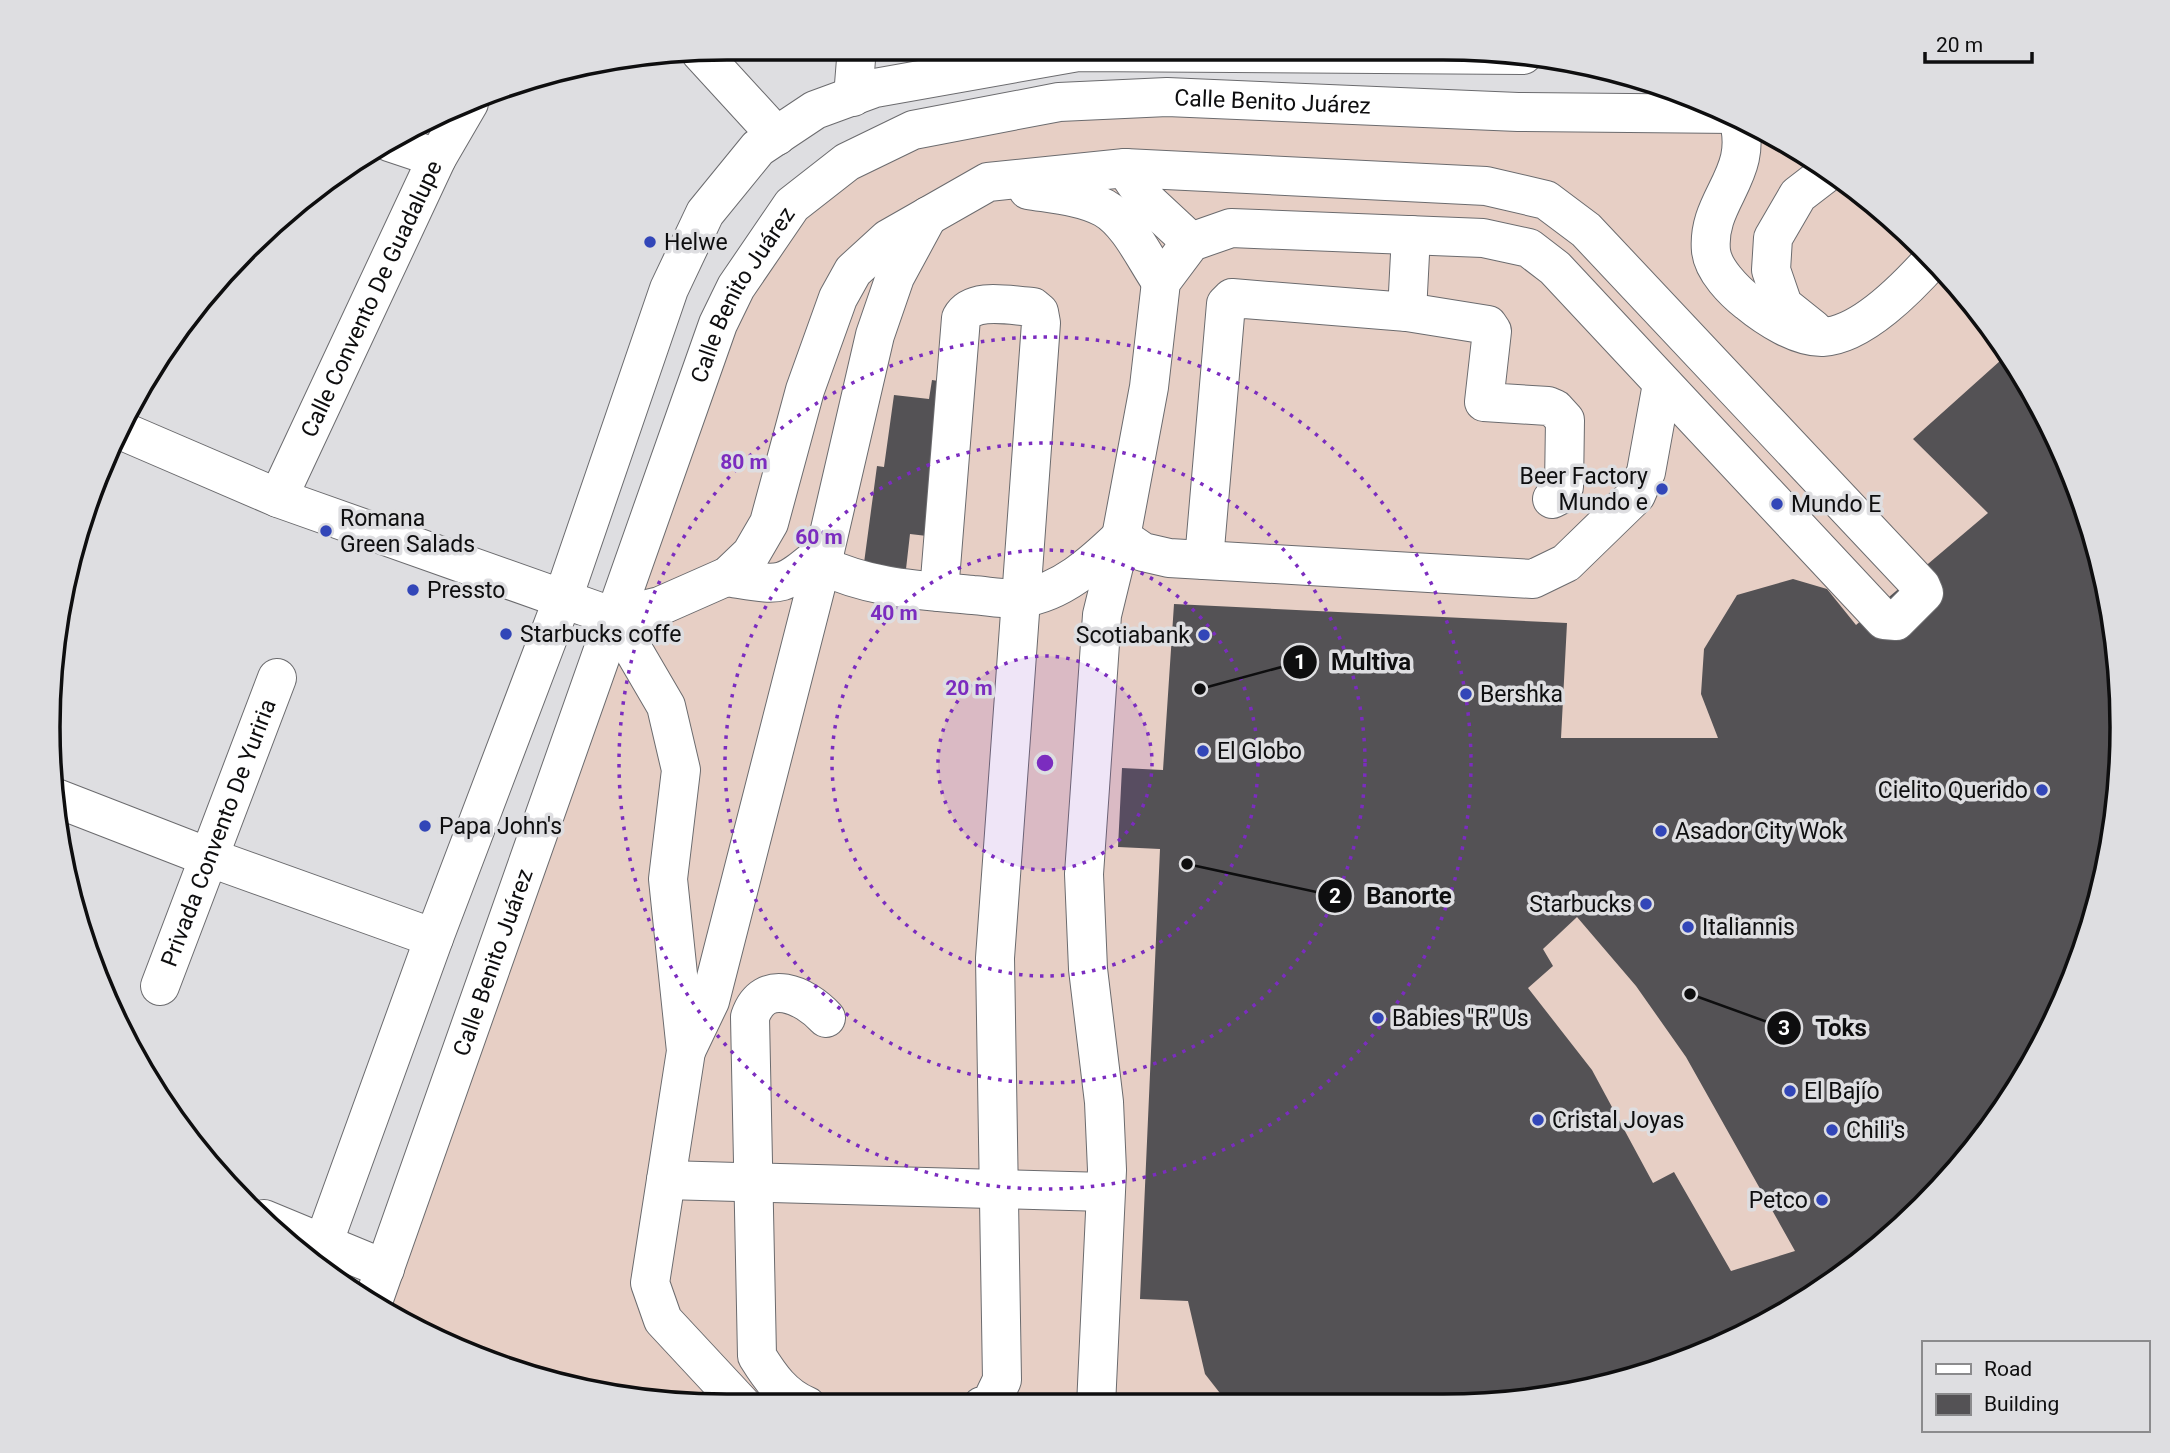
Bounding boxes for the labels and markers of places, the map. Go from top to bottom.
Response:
place label: Helwe [664,229,728,256]
marker: Helwe [642,234,658,250]
place label: Beer Factory Mundo e [1520,463,1648,516]
marker: Beer Factory Mundo e [1654,481,1670,497]
place label: Mundo E [1791,491,1881,518]
marker: Mundo E [1769,496,1785,512]
place label: Romana Green Salads [340,505,475,558]
marker: Romana Green Salads [318,523,334,539]
place label: Pressto [427,577,505,604]
marker: Pressto [405,582,421,598]
place label: Starbucks coffe [520,621,681,648]
place label: Scotiabank [1076,622,1190,649]
marker: Starbucks coffe [498,626,514,642]
marker: Scotiabank [1196,627,1212,643]
callout: Multiva [1282,639,1425,684]
place label: Bershka [1480,681,1563,708]
marker: Bershka [1458,686,1474,702]
place label: El Globo [1217,738,1302,765]
marker: El Globo [1195,743,1211,759]
centre of rings [1033,751,1057,775]
place label: Cielito Querido [1878,777,2028,804]
marker: Cielito Querido [2034,782,2050,798]
place label: Papa John's [439,813,562,840]
marker: Papa John's [417,818,433,834]
place label: Asador City Wok [1675,818,1844,845]
marker: Asador City Wok [1653,823,1669,839]
callout: Banorte [1317,873,1466,918]
place label: Starbucks [1529,891,1632,918]
marker: Starbucks [1638,896,1654,912]
place label: Italiannis [1702,914,1795,941]
marker: Italiannis [1680,919,1696,935]
place label: Babies "R" Us [1392,1005,1529,1032]
callout: Toks [1766,1005,1881,1050]
marker: Babies "R" Us [1370,1010,1386,1026]
place label: El Bajío [1804,1078,1880,1105]
marker: El Bajío [1782,1083,1798,1099]
place label: Cristal Joyas [1552,1107,1684,1134]
marker: Cristal Joyas [1530,1112,1546,1128]
place label: Chili's [1846,1117,1905,1144]
marker: Chili's [1824,1122,1840,1138]
place label: Petco [1749,1187,1808,1214]
marker: Petco [1814,1192,1830,1208]

